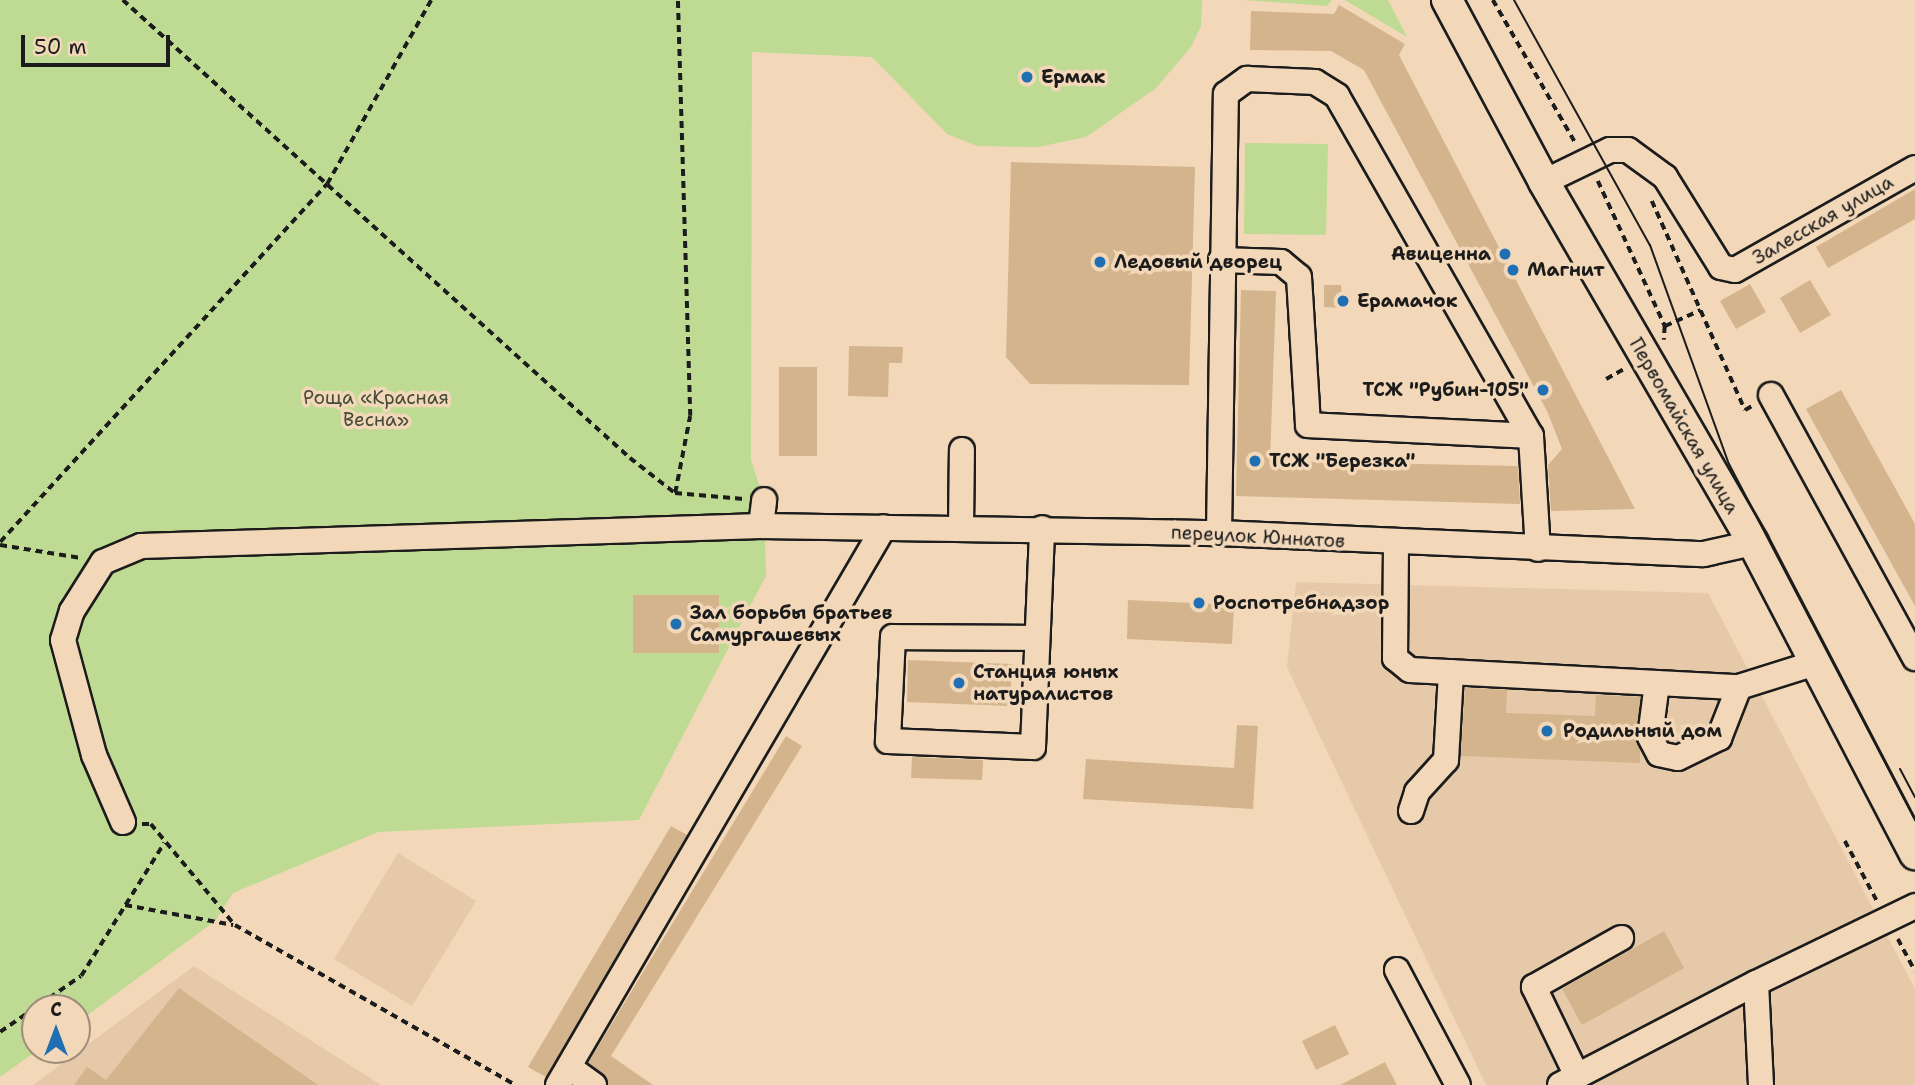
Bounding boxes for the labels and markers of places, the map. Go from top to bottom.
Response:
place label: Ермак [1041,66,1105,88]
marker: Ермак [1019,69,1035,85]
place label: Авиценна [1391,243,1491,265]
marker: Авиценна [1497,246,1513,262]
place label: Ледовый дворец [1114,251,1282,273]
marker: Ледовый дворец [1092,254,1108,270]
place label: Магнит [1527,259,1605,281]
marker: Магнит [1505,262,1521,278]
place label: Ерамачок [1357,290,1458,312]
marker: Ерамачок [1335,293,1351,309]
place label: ТСЖ "Рубин-105" [1363,379,1529,401]
marker: ТСЖ "Рубин-105" [1535,382,1551,398]
place label: ТСЖ "Березка" [1269,450,1415,472]
marker: ТСЖ "Березка" [1247,453,1263,469]
place label: Роспотребнадзор [1213,592,1389,614]
marker: Роспотребнадзор [1191,595,1207,611]
place label: Зал борьбы братьев Самургашевых [690,602,892,646]
marker: Зал борьбы братьев Самургашевых [668,616,684,632]
place label: Станция юных натуралистов [973,661,1118,705]
marker: Станция юных натуралистов [951,675,967,691]
place label: Родильный дом [1563,720,1722,742]
marker: Родильный дом [1537,721,1557,741]

